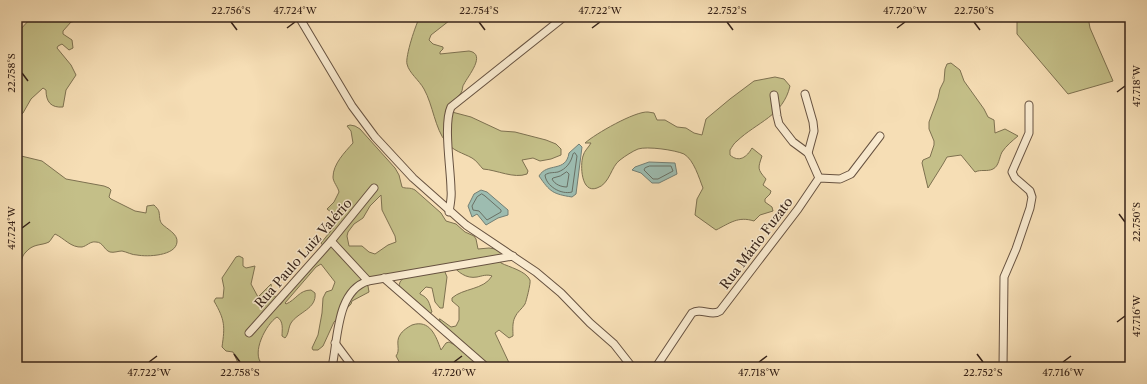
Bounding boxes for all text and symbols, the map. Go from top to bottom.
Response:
text: 22.756°S [211,4,251,17]
text: 47.724°W [273,4,318,17]
text: 22.754°S [459,4,499,17]
text: 47.722°W [578,4,623,17]
text: 22.752°S [707,4,747,17]
text: 47.720°W [883,4,928,17]
text: 22.750°S [954,4,994,17]
text: 22.758°S [5,53,18,93]
text: 47.718°W [1130,64,1143,107]
street label: Rua Mário Fuzato [716,194,796,292]
street label: Rua Paulo Luiz Valério [251,195,355,311]
text: 22.750°S [1130,202,1143,242]
text: 47.724°W [5,205,18,250]
text: 47.716°W [1130,294,1143,337]
text: 47.722°W [127,366,172,379]
text: 22.758°S [220,366,260,379]
text: 47.720°W [432,366,477,379]
text: 47.718°W [738,366,781,379]
text: 22.752°S [963,366,1003,379]
text: 47.716°W [1042,366,1085,379]

